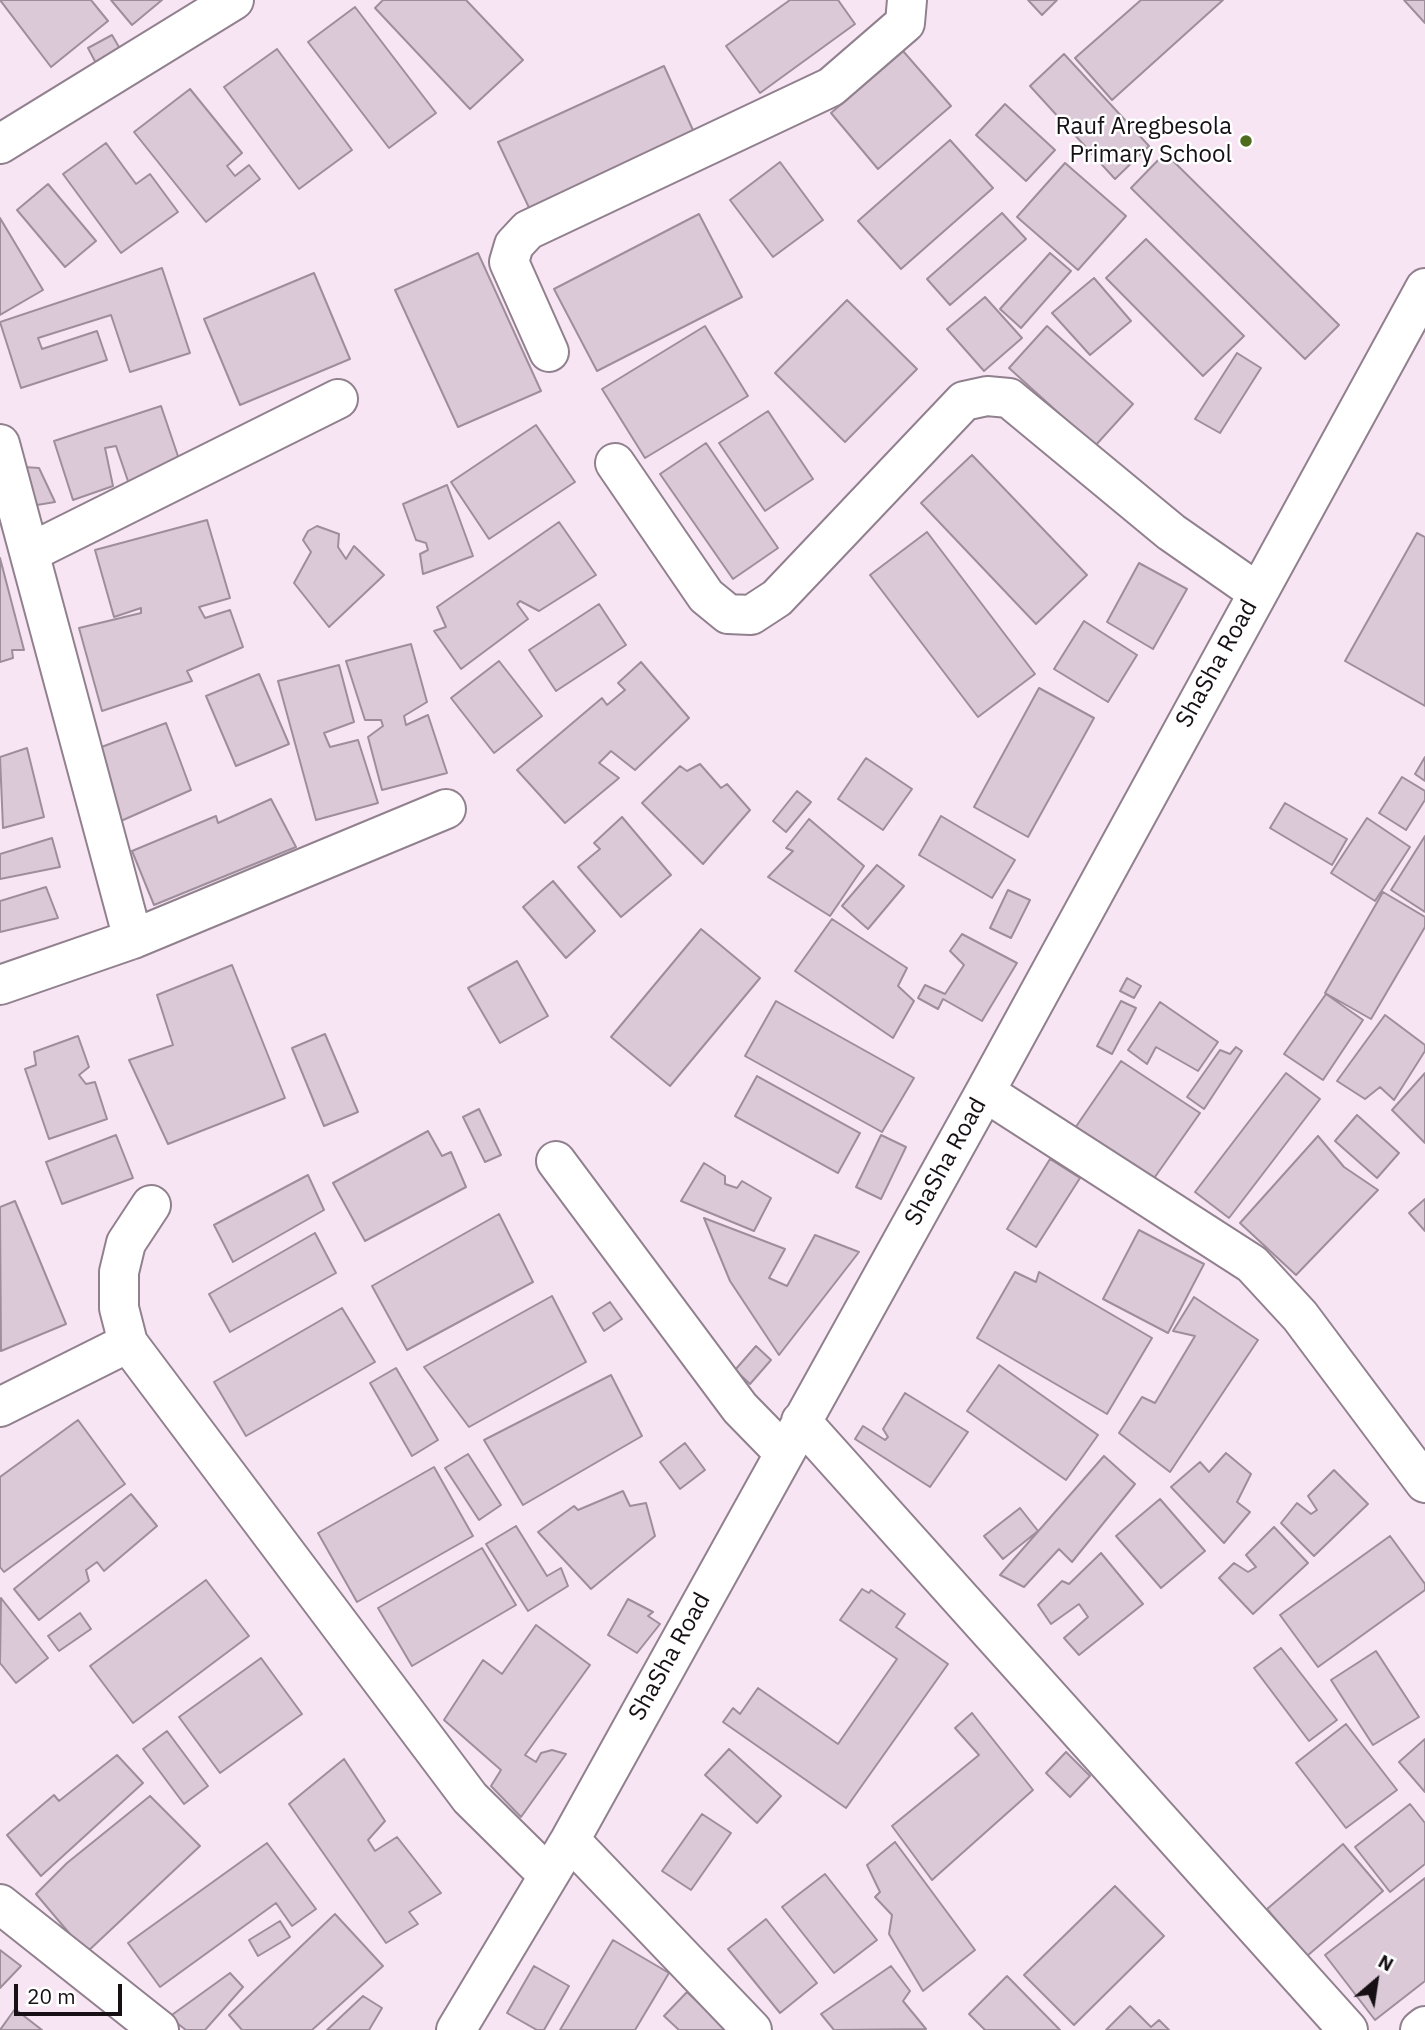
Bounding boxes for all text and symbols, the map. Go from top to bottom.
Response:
place label: Rauf Aregbesola Primary School [1056,113,1232,169]
marker: Rauf Aregbesola Primary School [1238,133,1254,149]
street label: ShaSha Road [1170,595,1264,733]
street label: ShaSha Road [899,1093,993,1231]
street label: ShaSha Road [623,1588,717,1726]
north arrow [1341,1946,1411,2016]
text: N [1374,1949,1398,1976]
scale bar [18,1970,126,2014]
text: 20 m [27,1982,76,2010]

